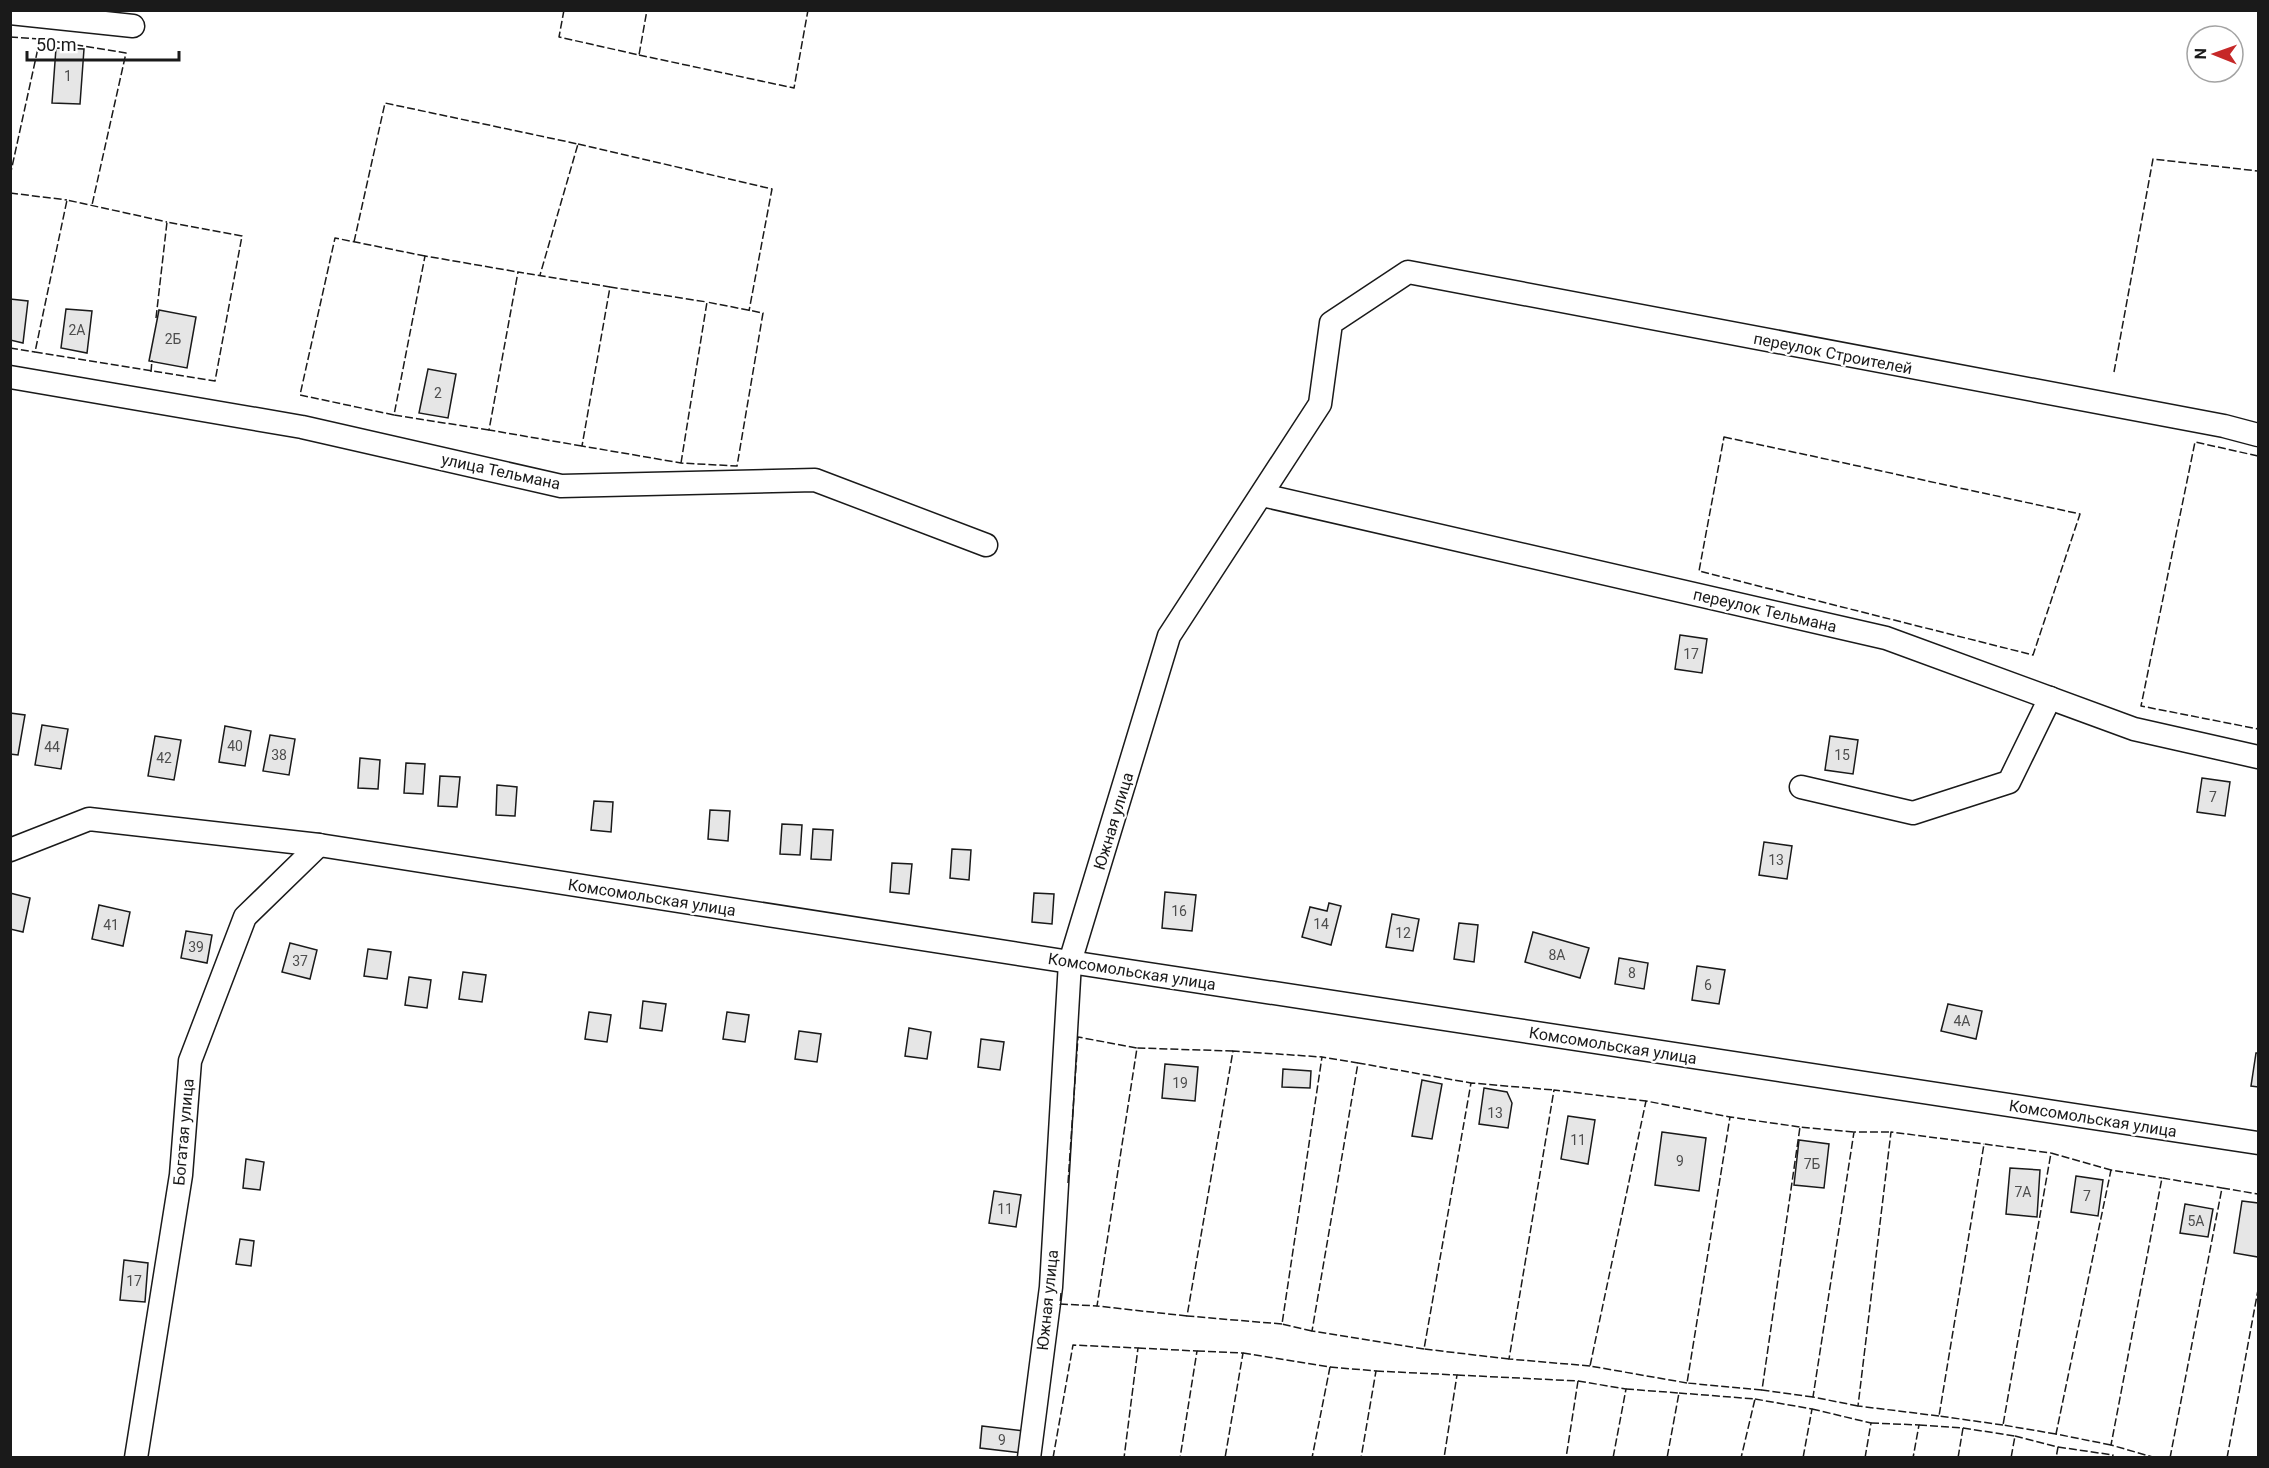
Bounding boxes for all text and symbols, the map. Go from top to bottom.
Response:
scale bar [27,24,178,62]
north arrow [2185,24,2245,84]
text: 50 m [36,34,76,55]
text: N [2191,48,2210,60]
house number: 1 [64,68,72,84]
house number: 2А [68,322,86,338]
street label: переулок Строителей [1752,329,1914,378]
house number: 2Б [165,331,182,347]
house number: 2 [434,385,442,401]
street label: улица Тельмана [440,450,562,493]
street label: переулок Тельмана [1691,585,1839,636]
house number: 17 [1683,646,1699,662]
house number: 40 [227,738,243,754]
house number: 44 [44,739,60,755]
house number: 38 [271,747,287,763]
house number: 15 [1834,747,1850,763]
house number: 42 [156,750,172,766]
street label: Южная улица [1090,770,1137,872]
house number: 7 [2209,789,2217,805]
house number: 13 [1768,852,1784,868]
street label: Комсомольская улица [567,875,737,920]
house number: 16 [1171,903,1187,919]
house number: 14 [1313,916,1329,932]
house number: 41 [103,917,119,933]
house number: 12 [1395,925,1411,941]
house number: 39 [188,939,204,955]
house number: 8А [1548,947,1566,963]
street label: Комсомольская улица [1047,949,1217,994]
house number: 37 [292,953,308,969]
house number: 8 [1628,965,1636,981]
house number: 6 [1704,977,1712,993]
house number: 4А [1953,1013,1971,1029]
street label: Комсомольская улица [1528,1023,1698,1068]
house number: 19 [1172,1075,1188,1091]
street label: Богатая улица [169,1078,198,1186]
street label: Комсомольская улица [2008,1096,2178,1141]
house number: 13 [1487,1105,1503,1121]
house number: 11 [1570,1132,1586,1148]
house number: 9 [1676,1153,1684,1169]
house number: 7Б [1804,1156,1821,1172]
house number: 7А [2014,1184,2032,1200]
house number: 7 [2083,1188,2091,1204]
house number: 11 [997,1201,1013,1217]
house number: 5А [2187,1213,2205,1229]
street label: Южная улица [1033,1249,1062,1351]
house number: 17 [126,1273,142,1289]
house number: 9 [998,1432,1006,1448]

